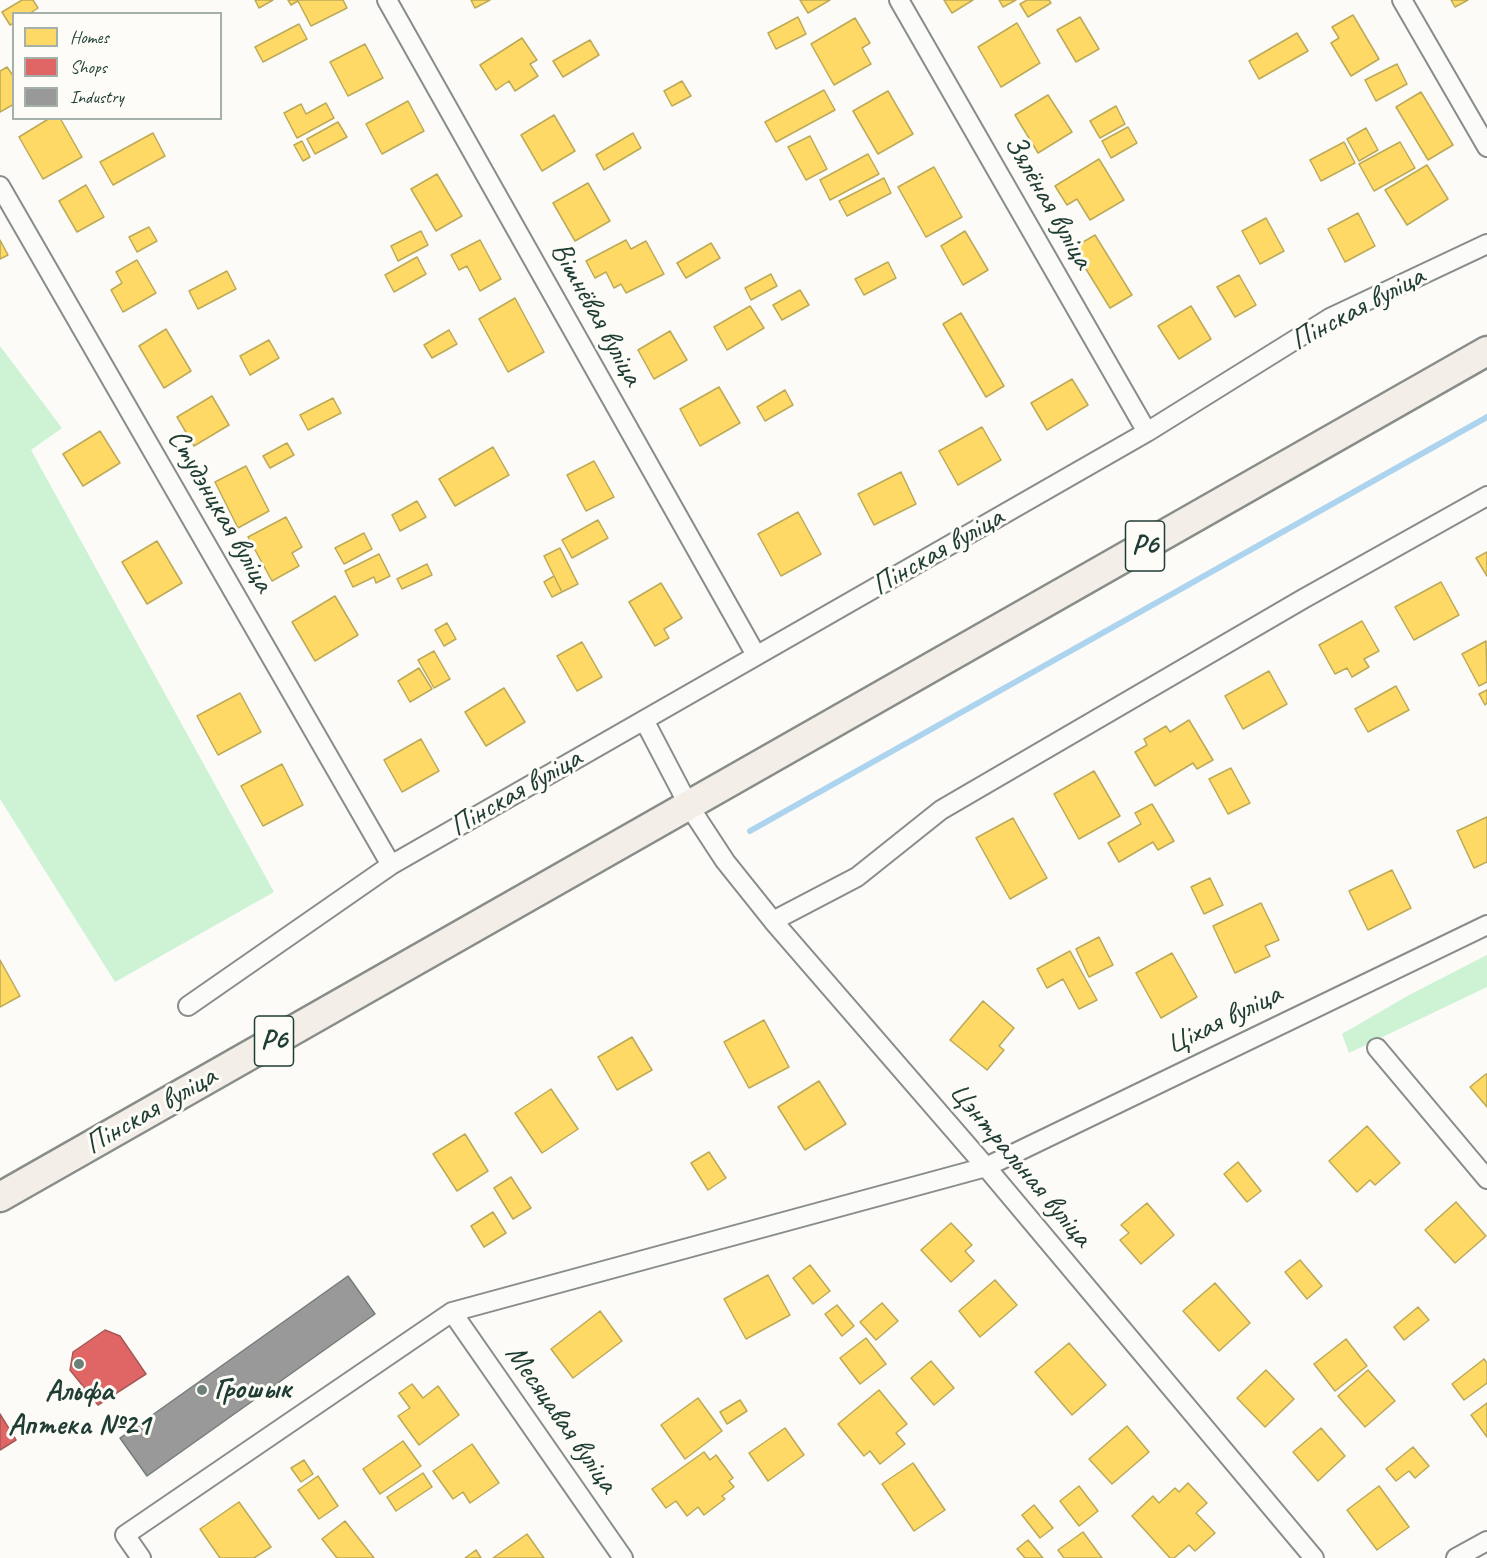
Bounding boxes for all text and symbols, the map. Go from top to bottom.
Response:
legend [12,12,222,120]
text: Homes [70,26,109,48]
text: Shops [70,56,107,78]
text: Industry [70,86,124,108]
street label: Зялёная вуліца [995,129,1101,275]
street label: Вішнёвая вуліца [542,236,650,392]
street label: Пінская вуліца [1285,259,1431,359]
street label: Студэнцкая вуліца [159,423,281,599]
street label: Пінская вуліца [866,500,1010,604]
road number: Р6 [1126,521,1164,571]
street label: Пінская вуліца [444,741,588,845]
street label: Ціхая вуліца [1160,977,1288,1063]
road number: Р6 [254,1016,294,1066]
street label: Пінская вуліца [79,1059,223,1163]
street label: Цэнтральная вуліца [940,1075,1100,1255]
street label: Месяцавая вуліца [497,1338,625,1500]
marker: Альфа Аптека №21 [72,1357,86,1371]
place label: Грошык [214,1372,291,1408]
place label: Альфа Аптека №21 [8,1374,150,1444]
marker: Грошык [195,1383,209,1397]

